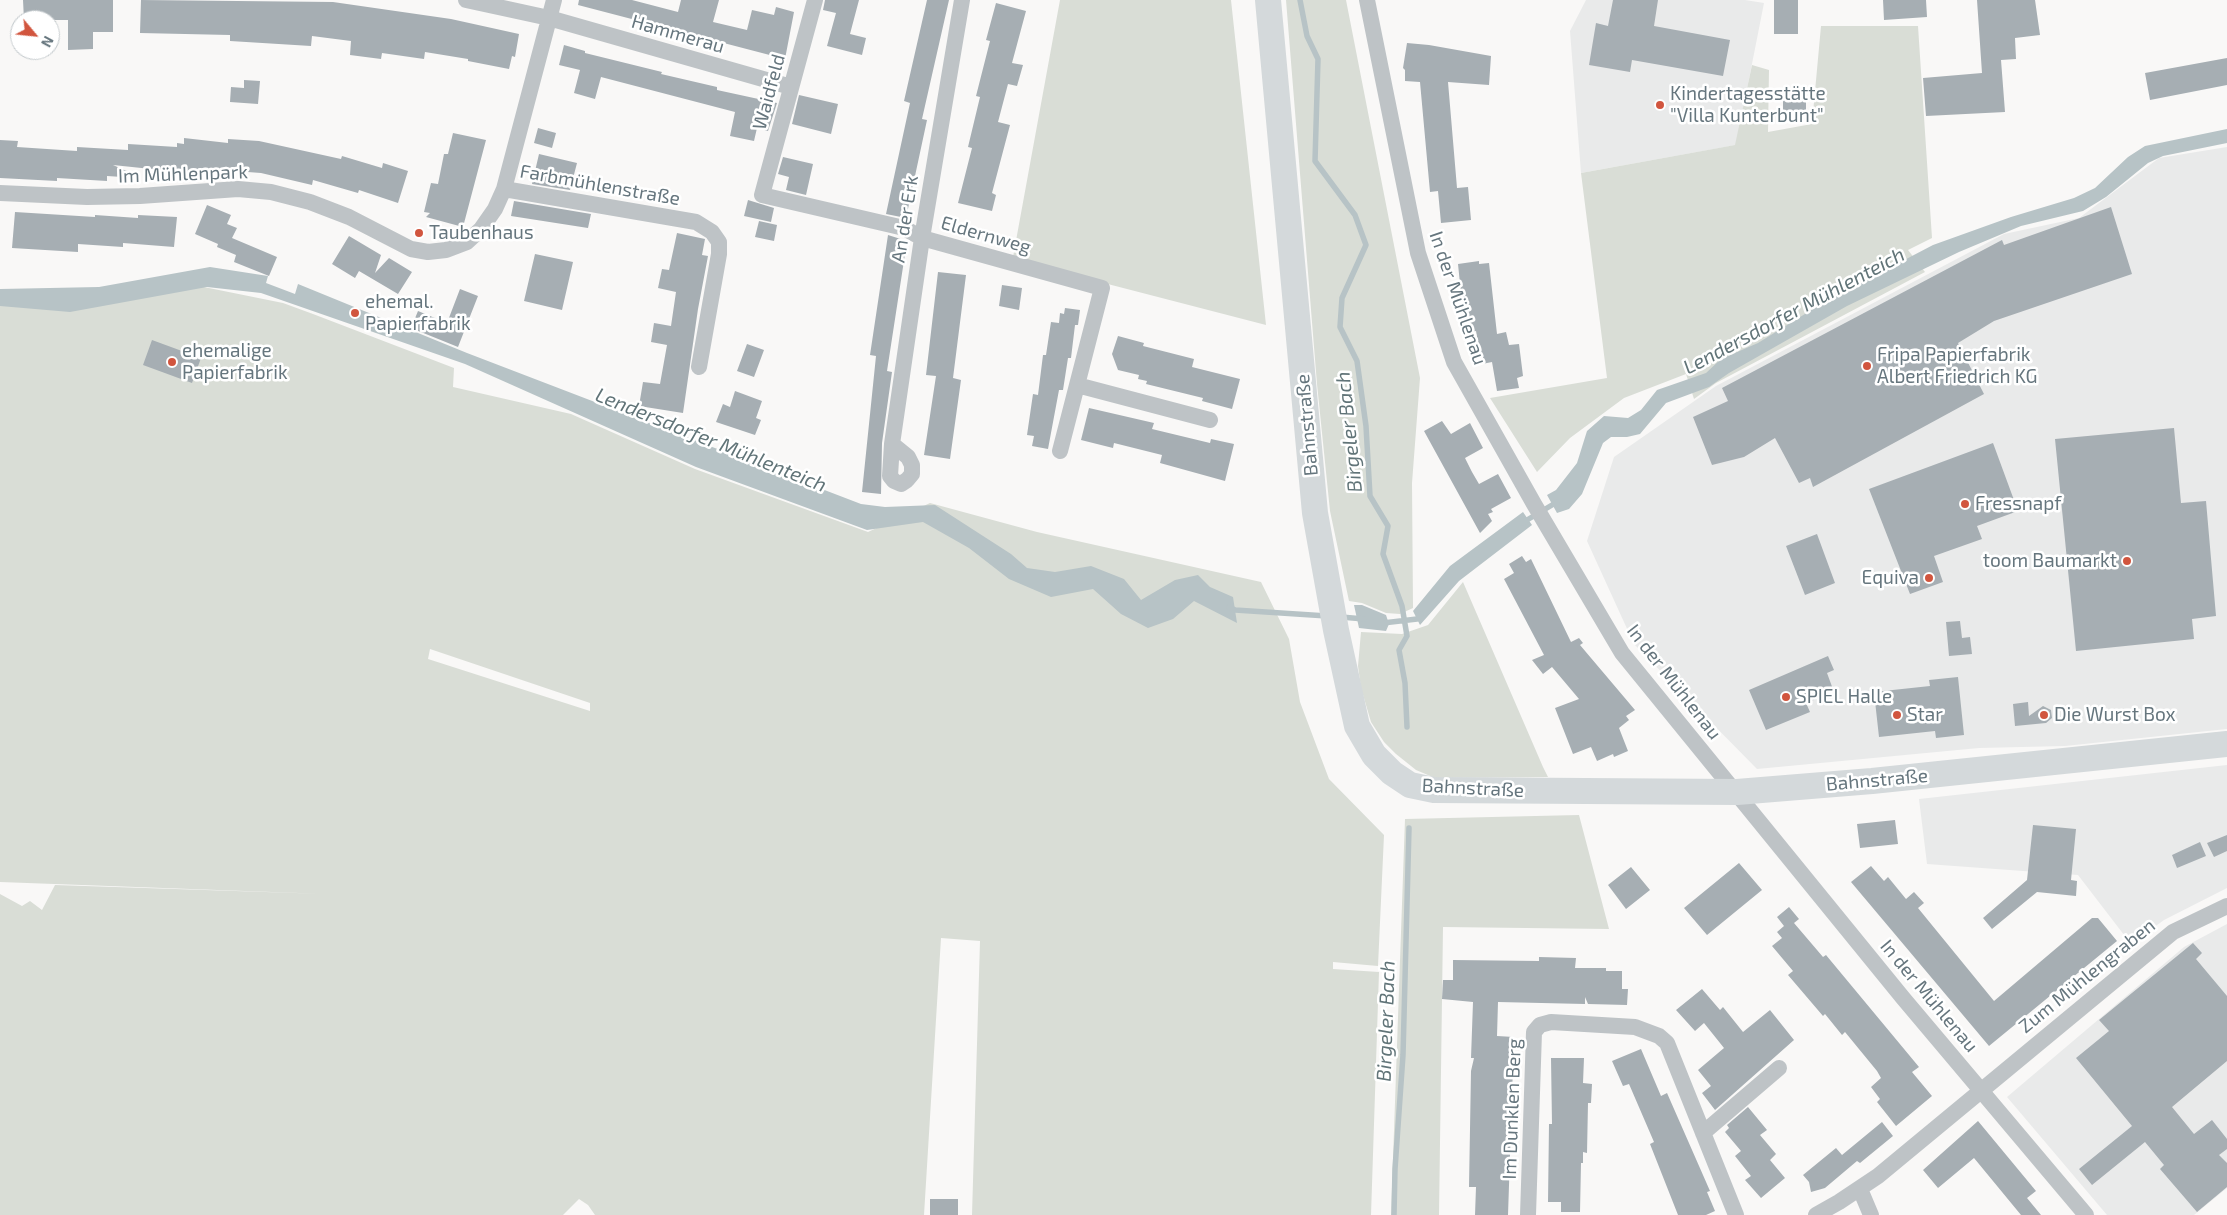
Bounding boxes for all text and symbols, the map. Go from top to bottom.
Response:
north arrow [10,10,60,60]
street label: Hammerau [629,10,727,58]
text: N [38,33,58,50]
street label: Waidfeld [748,52,790,132]
place label: Kindertagesstätte "Villa Kunterbunt" [1670,83,1826,127]
marker: Kindertagesstätte "Villa Kunterbunt" [1654,99,1666,111]
street label: Im Mühlenpark [118,160,248,188]
street label: Farbmühlenstraße [518,160,682,210]
street label: An der Erk [887,174,923,264]
street label: Eldernweg [938,211,1034,259]
place label: Taubenhaus [429,222,534,244]
marker: Taubenhaus [413,227,425,239]
street label: In der Mühlenau [1424,228,1492,368]
water label: Lendersdorfer Mühlenteich [1679,242,1909,380]
place label: ehemal. Papierfabrik [365,291,471,335]
marker: ehemal. Papierfabrik [349,307,361,319]
place label: ehemalige Papierfabrik [182,340,288,384]
place label: Fripa Papierfabrik Albert Friedrich KG [1877,344,2038,388]
marker: ehemalige Papierfabrik [166,356,178,368]
marker: Fripa Papierfabrik Albert Friedrich KG [1861,360,1873,372]
water label: Birgeler Bach [1331,370,1367,494]
street label: Bahnstraße [1291,373,1323,477]
water label: Lendersdorfer Mühlenteich [592,383,830,497]
place label: Fressnapf [1975,493,2062,515]
marker: Fressnapf [1959,498,1971,510]
place label: toom Baumarkt [1983,550,2117,572]
marker: toom Baumarkt [2121,555,2133,567]
place label: Equiva [1862,567,1919,589]
marker: Equiva [1923,572,1935,584]
street label: In der Mühlenau [1622,620,1726,744]
place label: SPIEL Halle [1796,686,1892,708]
marker: SPIEL Halle [1780,691,1792,703]
place label: Star [1907,704,1943,726]
place label: Die Wurst Box [2054,704,2176,726]
marker: Star [1891,709,1903,721]
marker: Die Wurst Box [2038,709,2050,721]
street label: Bahnstraße [1825,764,1929,796]
street label: Bahnstraße [1421,774,1525,802]
street label: Zum Mühlengraben [2014,914,2160,1038]
street label: In der Mühlenau [1875,935,1983,1057]
water label: Birgeler Bach [1372,960,1400,1082]
street label: Im Dunklen Berg [1498,1038,1526,1180]

